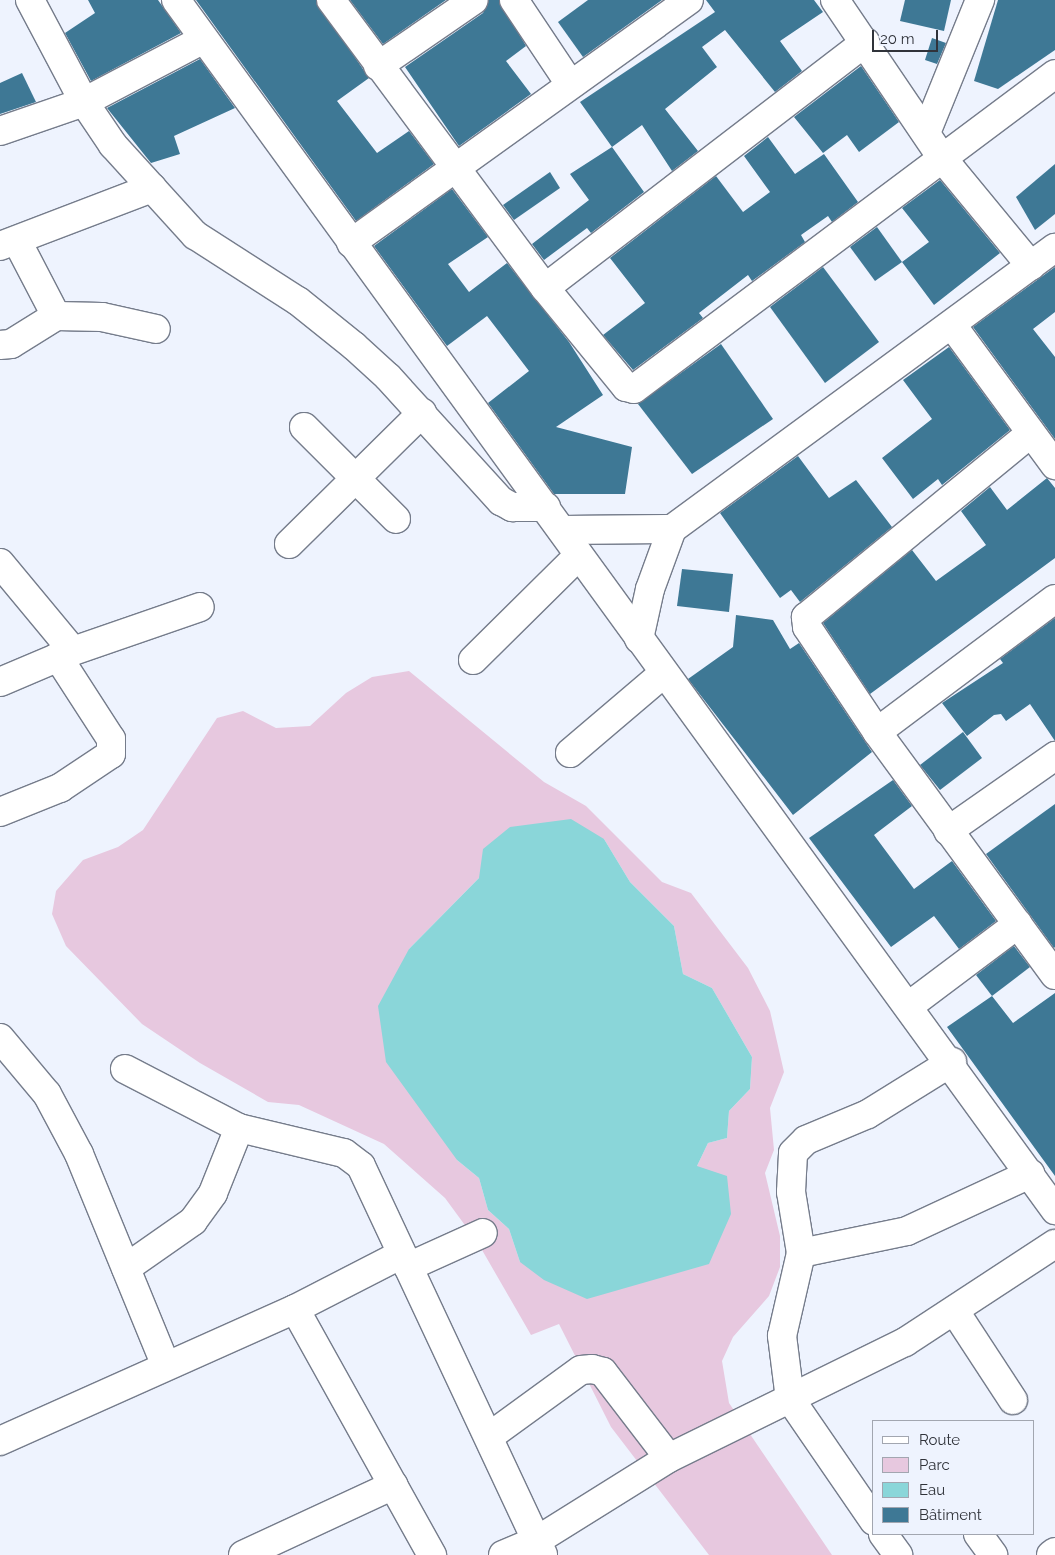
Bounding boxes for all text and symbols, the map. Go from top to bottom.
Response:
scale bar [875,20,941,52]
text: 20 m [880,30,915,48]
legend [872,1420,1035,1535]
text: Route [919,1431,960,1449]
text: Parc [919,1456,950,1474]
text: Eau [919,1481,945,1499]
text: Bâtiment [919,1506,982,1524]

